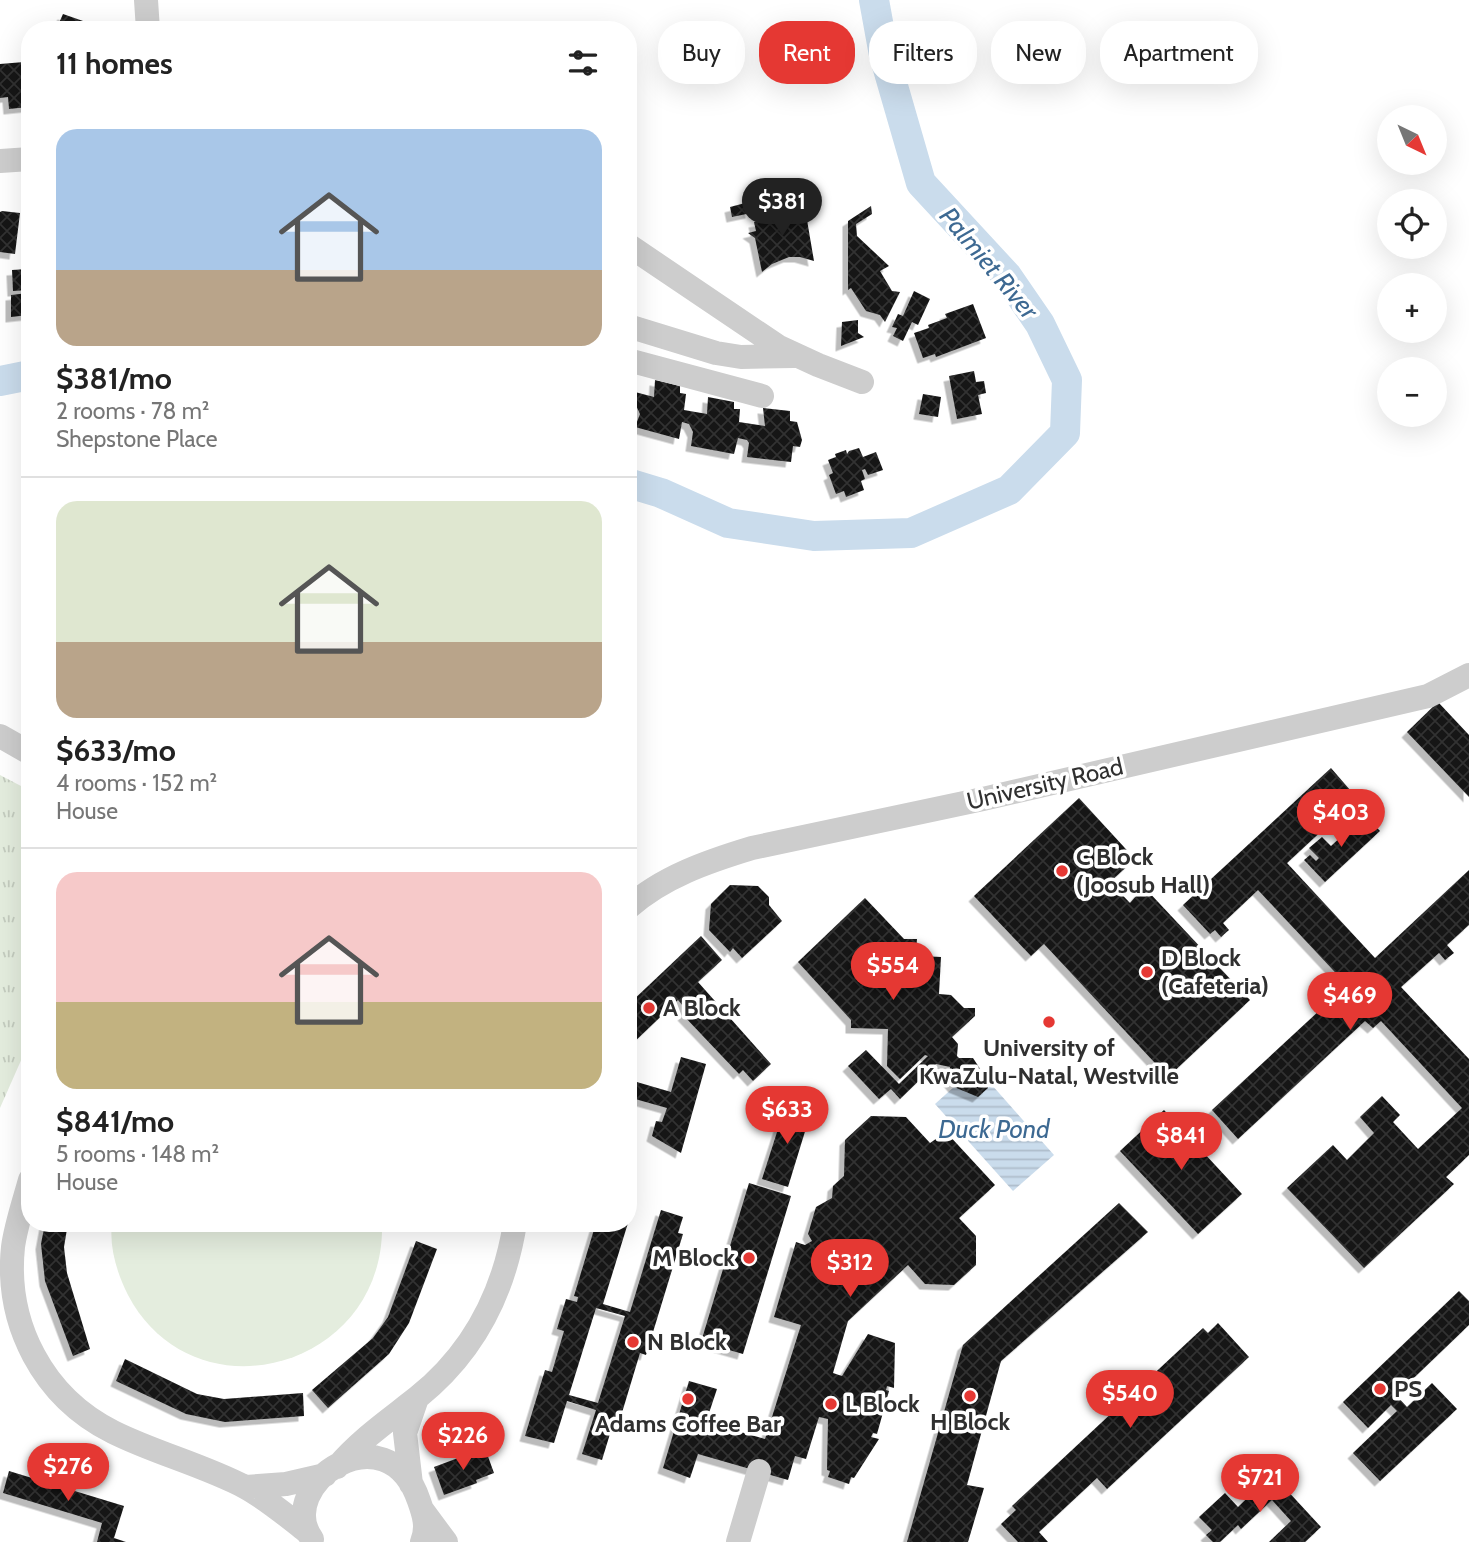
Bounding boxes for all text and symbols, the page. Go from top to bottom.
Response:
chip: Buy [658,21,745,84]
chip: Rent [759,21,855,84]
chip: Filters [869,21,977,84]
chip: New [991,21,1086,84]
chip: Apartment [1100,21,1258,84]
icon: filters [564,44,602,82]
text: 11 homes [56,45,173,82]
north arrow [1377,105,1447,175]
map controls [1377,105,1447,427]
icon: home [266,174,392,300]
pin: $381 [741,178,823,238]
text: $381 [758,187,806,215]
button: locate [1377,189,1447,259]
water label: Palmiet River [933,200,1046,326]
button: + [1377,273,1447,343]
button: − [1377,357,1447,427]
text: $381/mo [56,360,172,397]
text: 2 rooms · 78 m² [56,397,210,425]
text: Shepstone Place [56,425,218,453]
icon: home [266,546,392,672]
text: $633/mo [56,732,176,769]
street label: University Road [964,751,1126,816]
text: 4 rooms · 152 m² [56,769,217,797]
pin: $403 [1300,790,1382,849]
text: House [56,797,118,825]
text: $403 [1313,798,1369,826]
place label: C Block (Joosub Hall) [1076,842,1210,899]
marker: C Block (Joosub Hall) [1054,863,1070,879]
icon: home [266,917,392,1043]
pin: $554 [852,942,934,1002]
place label: D Block (Cafeteria) [1161,943,1269,1000]
text: $554 [867,951,919,979]
marker: D Block (Cafeteria) [1139,964,1155,980]
pin: $469 [1309,972,1391,1032]
text: $469 [1323,981,1377,1009]
place label: A Block [663,993,741,1022]
marker: A Block [641,1000,657,1016]
marker: University of KwaZulu-Natal, Westville [1041,1014,1057,1030]
place label: University of KwaZulu-Natal, Westville [919,1033,1179,1090]
pin: $633 [746,1086,828,1146]
text: $633 [761,1095,813,1123]
text: $841/mo [56,1103,174,1140]
pin: $841 [1140,1112,1222,1172]
water label: Duck Pond [938,1113,1051,1145]
text: $841 [1156,1121,1206,1149]
text: 5 rooms · 148 m² [56,1140,219,1168]
text: House [56,1168,118,1196]
pin: $312 [809,1240,891,1299]
place label: M Block [652,1243,735,1272]
text: $312 [827,1248,873,1276]
marker: M Block [741,1250,757,1266]
place label: N Block [647,1327,727,1356]
marker: N Block [625,1334,641,1350]
pin: $540 [1089,1370,1171,1430]
place label: PS [1394,1374,1422,1403]
text: $540 [1102,1379,1158,1407]
marker: PS [1372,1381,1388,1397]
marker: H Block [962,1388,978,1404]
place label: L Block [845,1389,920,1418]
marker: Adams Coffee Bar [680,1391,696,1407]
marker: L Block [823,1396,839,1412]
place label: H Block [930,1407,1010,1436]
place label: Adams Coffee Bar [595,1409,781,1438]
pin: $226 [422,1412,504,1472]
text: $226 [438,1421,488,1449]
pin: $276 [27,1444,109,1503]
text: $276 [43,1452,93,1480]
pin: $721 [1219,1454,1301,1514]
text: $721 [1237,1463,1283,1491]

